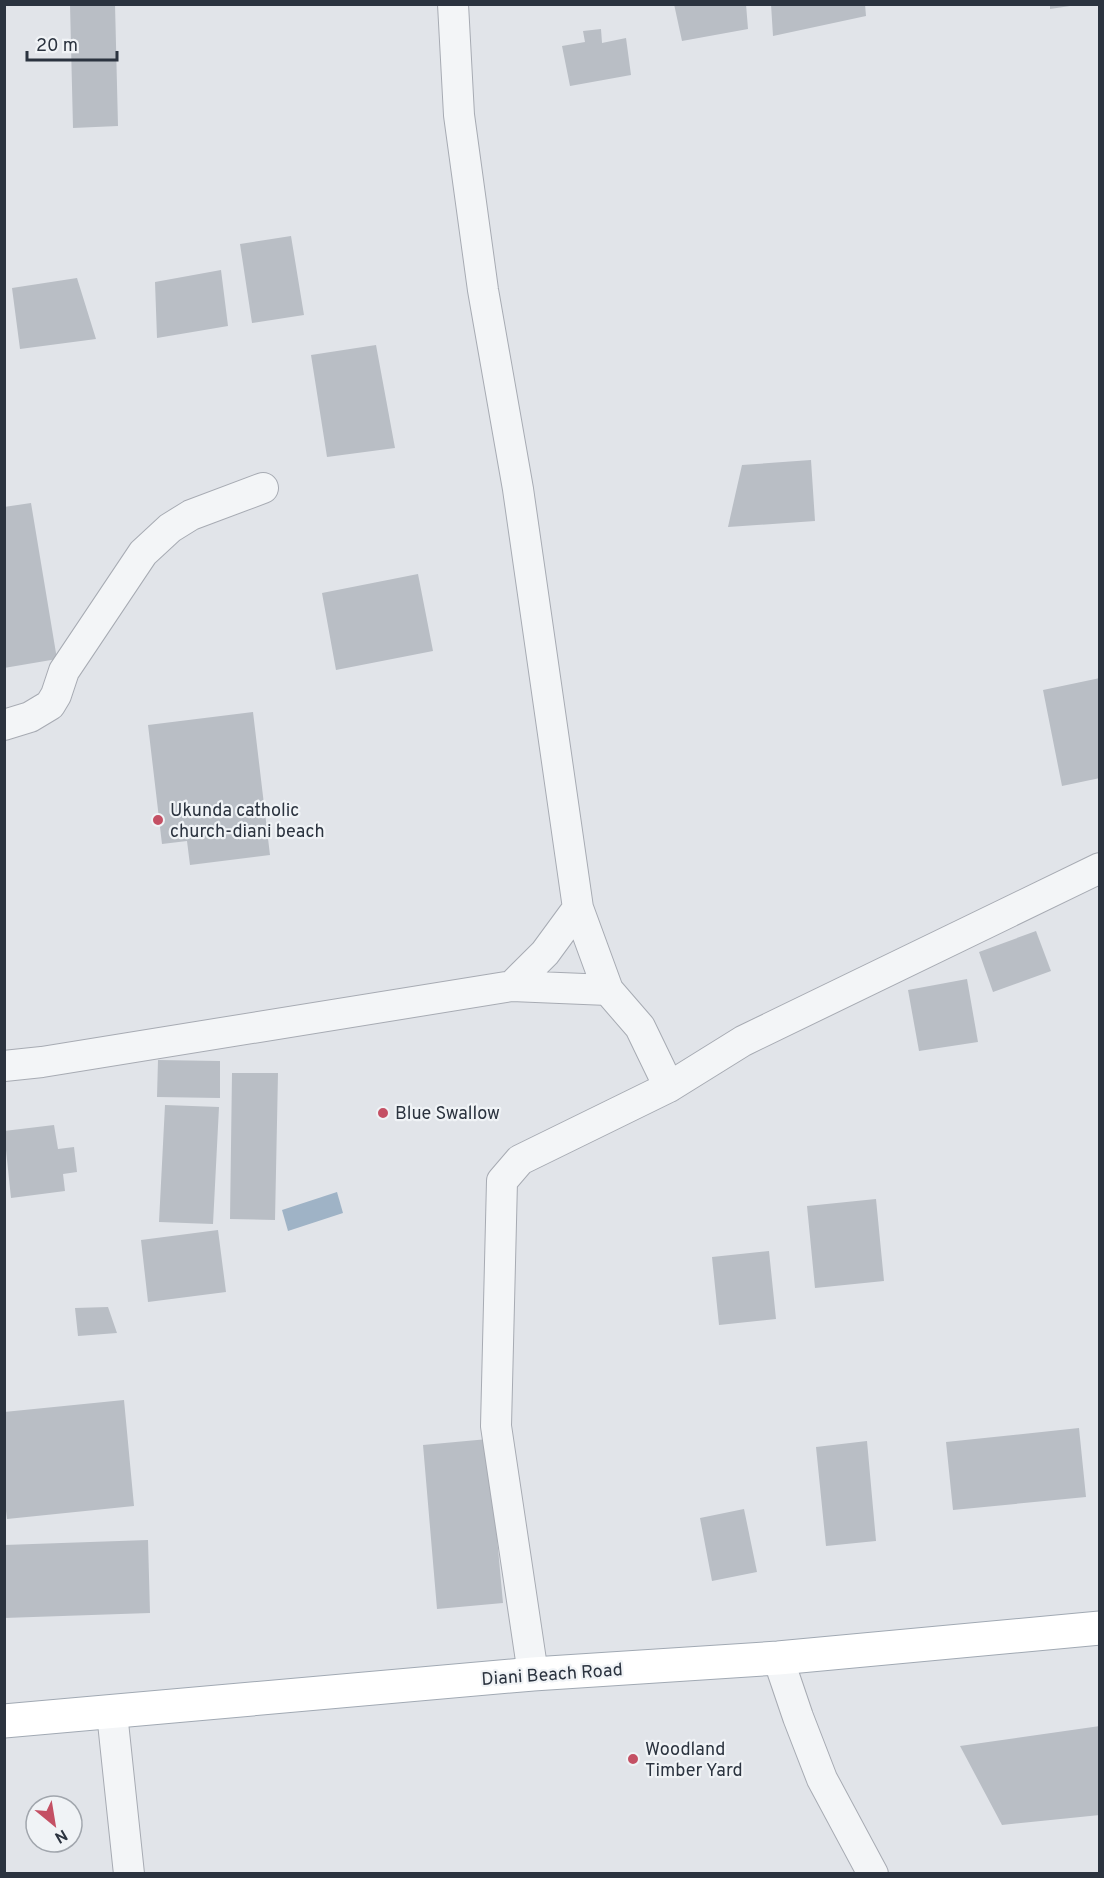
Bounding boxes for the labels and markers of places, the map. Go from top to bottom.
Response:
place label: Ukunda catholic church-diani beach [170,800,325,844]
marker: Ukunda catholic church-diani beach [151,813,165,827]
place label: Blue Swallow [395,1103,500,1126]
marker: Blue Swallow [376,1106,390,1120]
place label: Woodland Timber Yard [645,1739,743,1783]
marker: Woodland Timber Yard [626,1752,640,1766]

